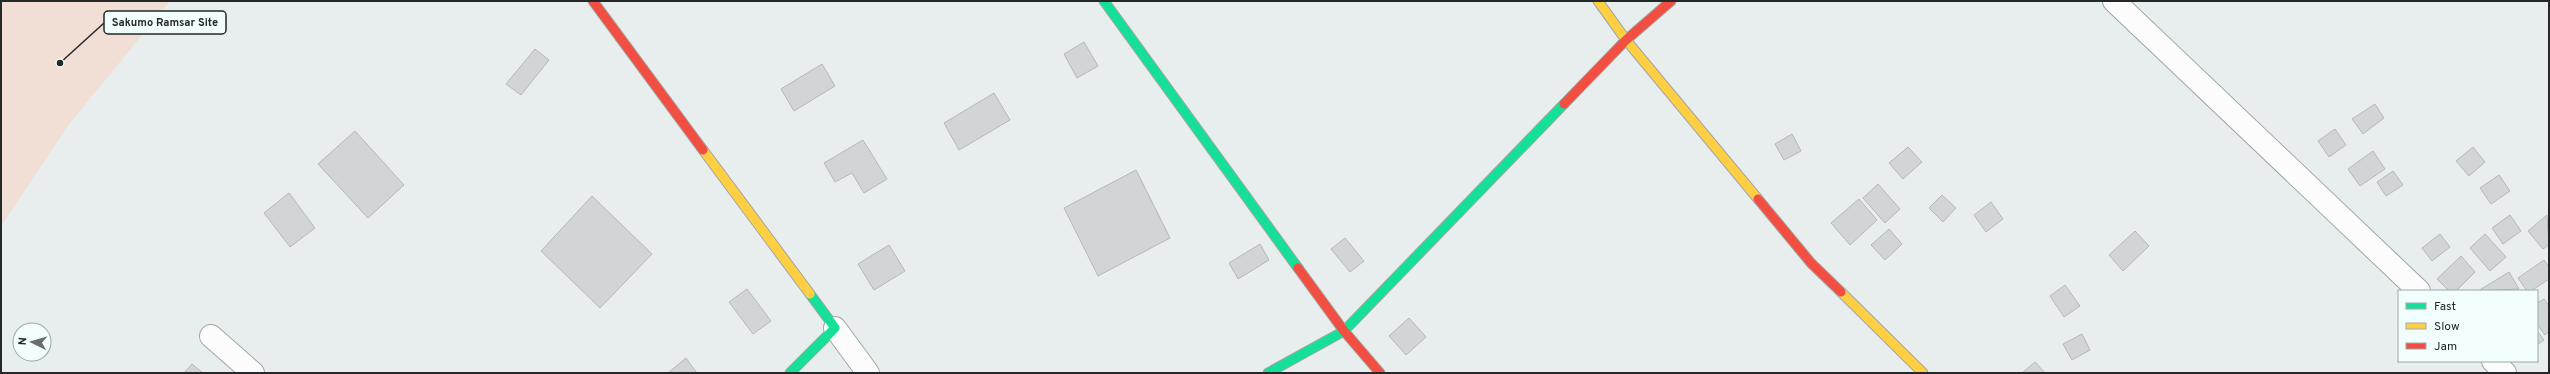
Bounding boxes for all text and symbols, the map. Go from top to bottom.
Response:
callout: Sakumo Ramsar Site [104,11,226,34]
text: Sakumo Ramsar Site [112,16,218,30]
legend [2398,290,2538,362]
text: Fast [2434,299,2456,315]
text: Slow [2434,319,2460,335]
north arrow [12,322,52,362]
text: N [16,337,30,346]
text: Jam [2434,339,2457,355]

